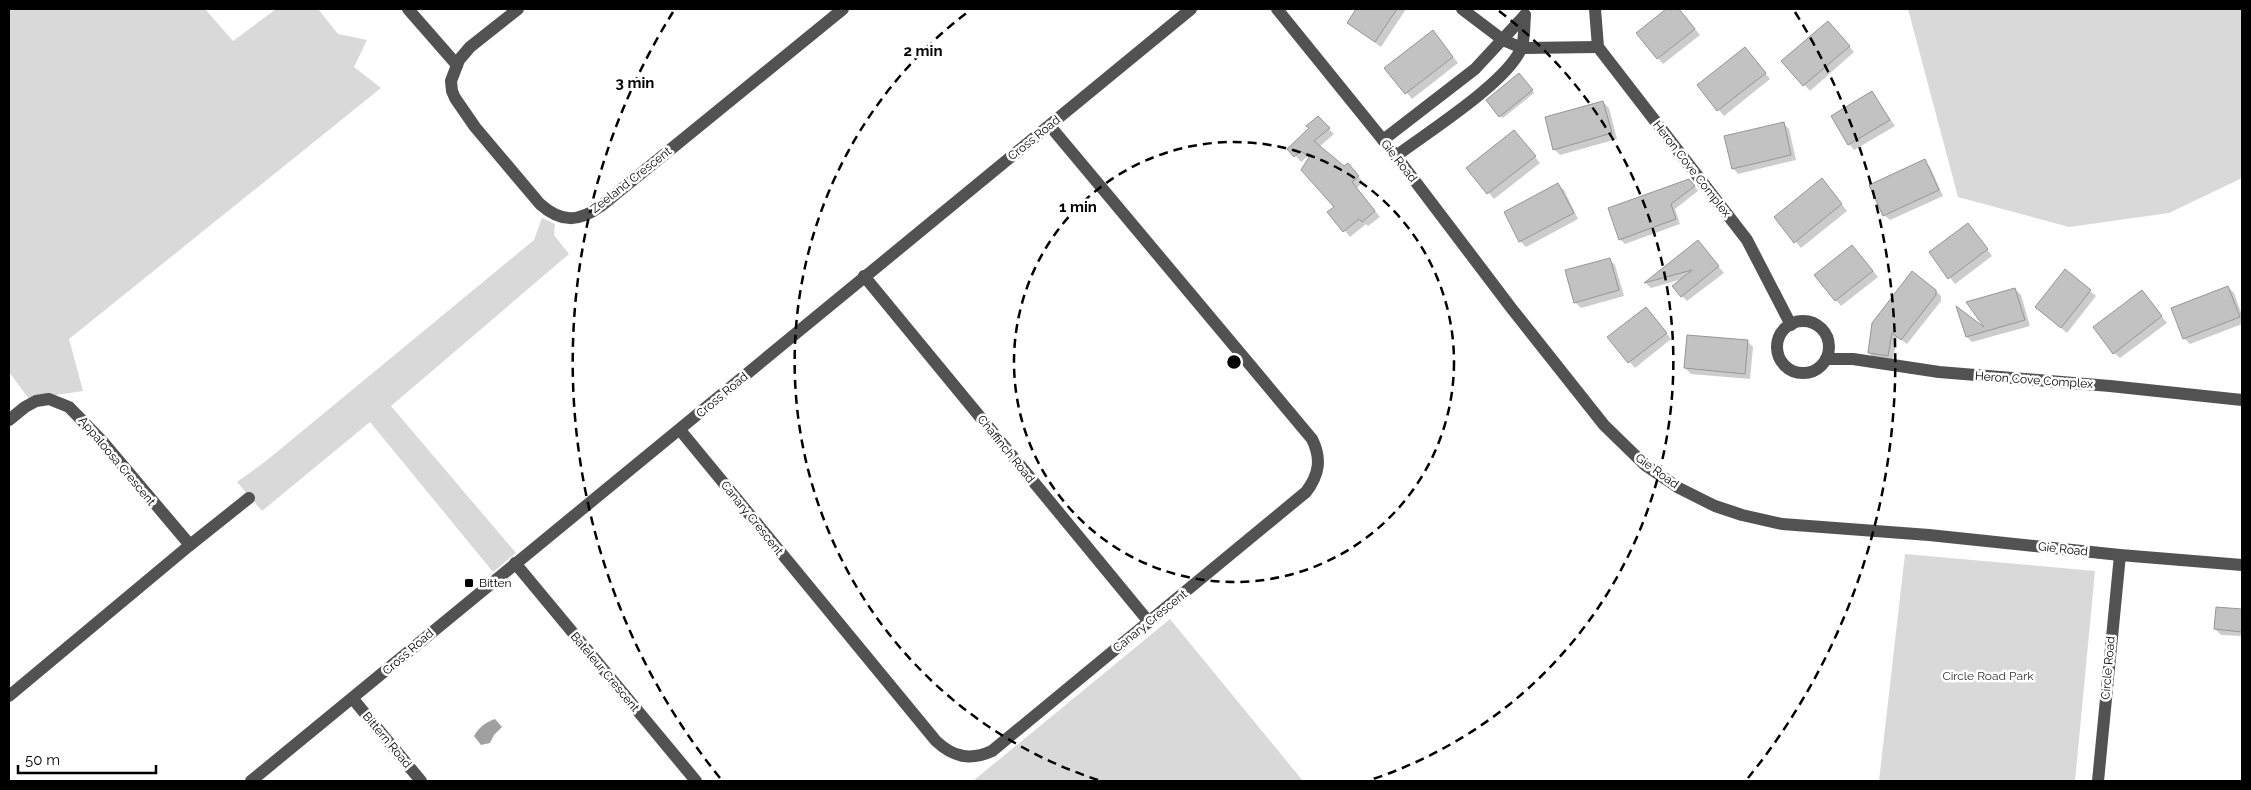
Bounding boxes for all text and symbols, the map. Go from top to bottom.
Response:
text: 2 min [904,42,942,60]
text: 3 min [616,74,654,92]
street label: Cross Road [1005,113,1063,163]
street label: Heron Cove Complex [1650,118,1734,220]
street label: Gie Road [1378,137,1420,185]
street label: Zeeland Crescent [588,144,674,216]
text: 1 min [1059,198,1097,216]
centre of rings [1225,353,1243,371]
street label: Cross Road [693,369,751,421]
street label: Heron Cove Complex [1974,369,2094,391]
street label: Chaffinch Road [974,412,1038,486]
street label: Appaloosa Crescent [76,414,158,508]
street label: Gie Road [1633,451,1681,491]
street label: Canary Crescent [718,478,786,558]
street label: Gie Road [2037,539,2089,559]
place label: Bitten [479,576,512,590]
marker: Bitten [463,577,475,589]
street label: Canary Crescent [1110,587,1190,655]
street label: Cross Road [380,626,436,678]
street label: Bateleur Crescent [568,629,642,715]
street label: Circle Road [2098,636,2118,700]
park label: Circle Road Park [1942,669,2034,683]
street label: Bittern Road [360,709,414,771]
scale bar [18,742,155,774]
text: 50 m [25,751,60,769]

